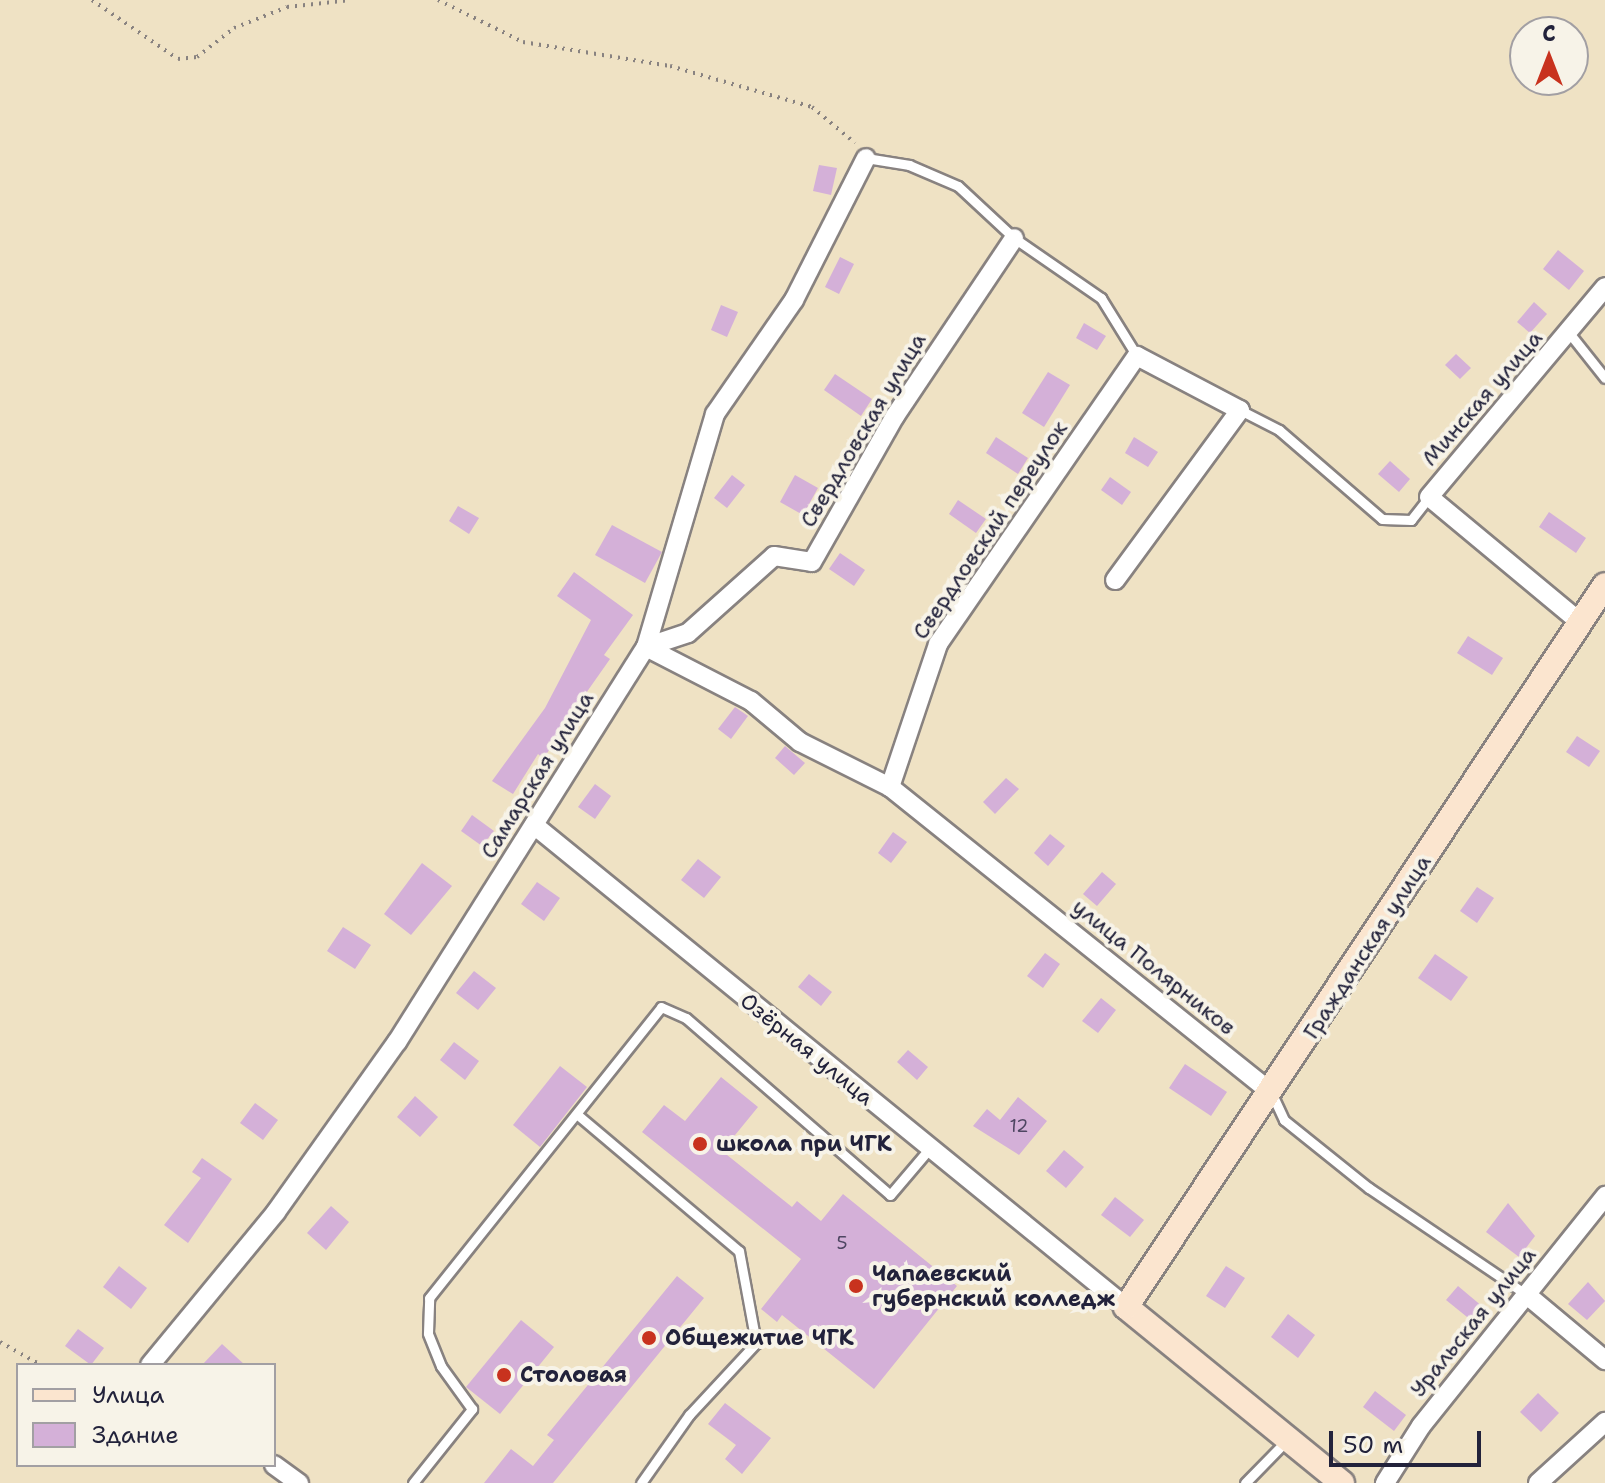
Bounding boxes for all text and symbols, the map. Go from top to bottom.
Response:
north arrow [1509,16,1589,96]
text: С [1542,19,1556,48]
street label: Минская улица [1416,325,1548,471]
street label: Свердловская улица [795,328,931,532]
street label: Свердловский переулок [907,416,1073,644]
street label: Самарская улица [475,687,599,863]
street label: Гражданская улица [1298,850,1436,1044]
street label: улица Полярников [1067,893,1241,1041]
street label: Озёрная улица [735,987,879,1111]
house number: 12 [1009,1115,1029,1137]
place label: школа при ЧГК [716,1131,892,1157]
marker: школа при ЧГК [691,1135,709,1153]
house number: 5 [836,1232,848,1254]
street label: Уральская улица [1405,1242,1541,1402]
place label: Чапаевский губернский колледж [872,1260,1115,1312]
marker: Чапаевский губернский колледж [847,1277,865,1295]
place label: Общежитие ЧГК [665,1325,854,1351]
marker: Общежитие ЧГК [640,1329,658,1347]
place label: Столовая [520,1362,627,1388]
legend [16,1363,276,1467]
marker: Столовая [495,1366,513,1384]
text: Улица [92,1379,165,1411]
scale bar [1333,1415,1485,1465]
text: Здание [92,1419,179,1451]
text: 50 m [1343,1429,1403,1461]

